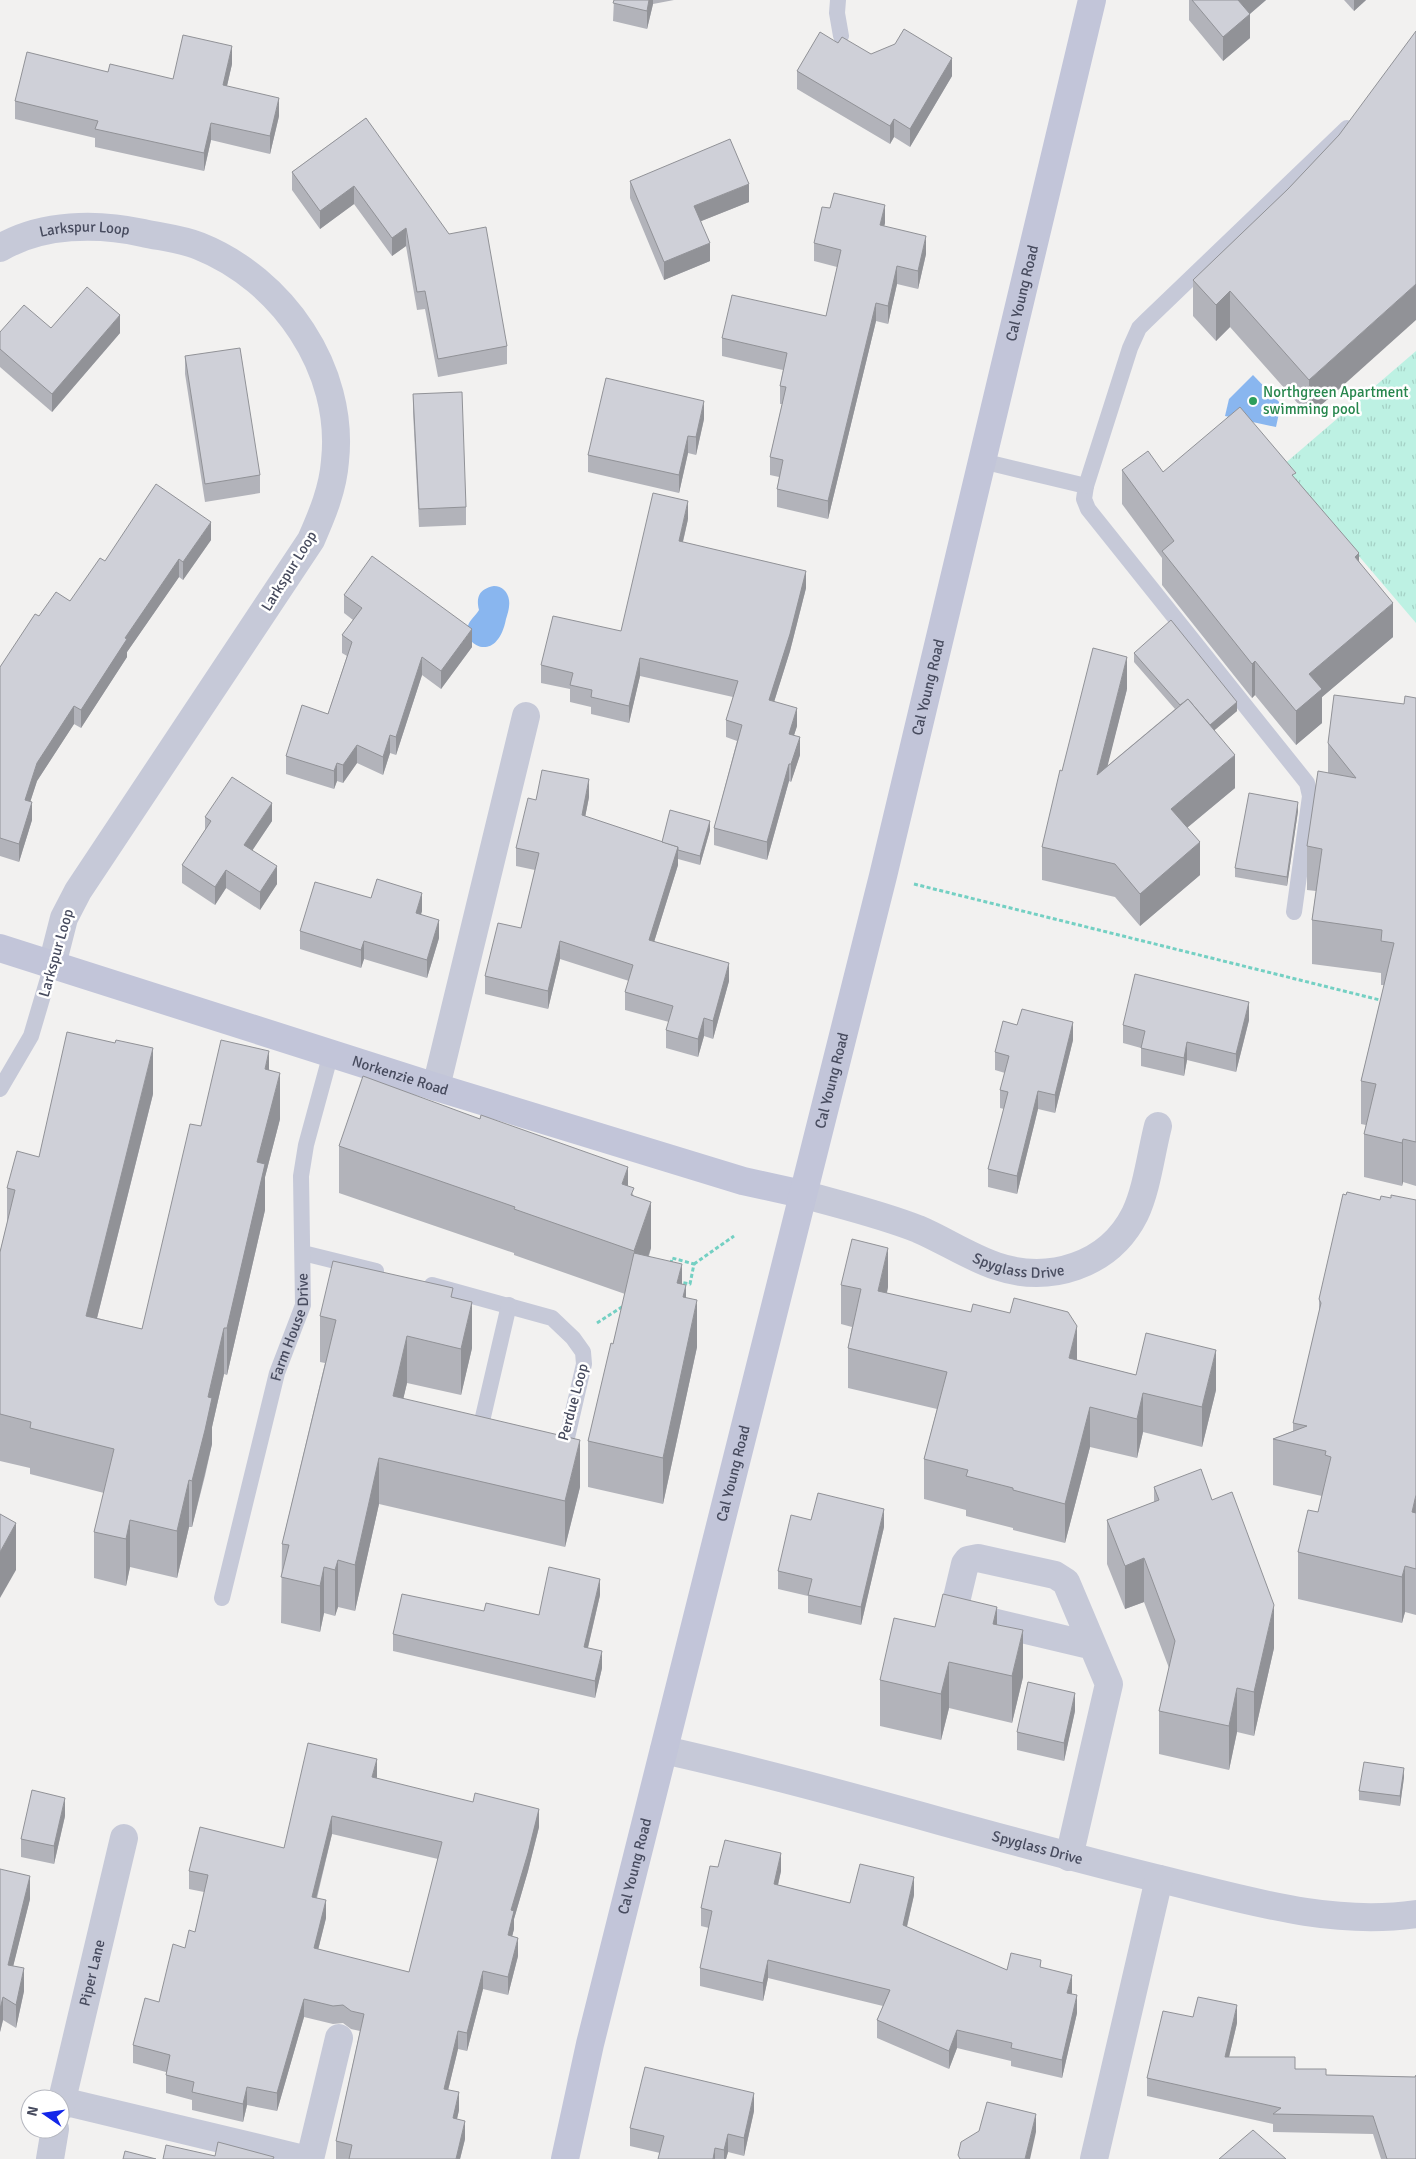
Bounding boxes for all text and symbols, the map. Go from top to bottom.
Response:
street label: Larkspur Loop [37,218,131,241]
street label: Cal Young Road [1002,243,1042,343]
place label: Northgreen Apartment swimming pool [1263,383,1409,418]
marker: Northgreen Apartment swimming pool [1247,395,1259,407]
street label: Larkspur Loop [257,528,321,614]
street label: Cal Young Road [908,637,948,737]
street label: Larkspur Loop [35,907,77,999]
street label: Cal Young Road [811,1031,852,1131]
street label: Norkenzie Road [350,1052,451,1099]
street label: Spyglass Drive [970,1249,1066,1282]
street label: Farm House Drive [266,1273,312,1383]
street label: Perdue Loop [554,1362,592,1442]
street label: Cal Young Road [712,1423,754,1523]
street label: Cal Young Road [614,1816,655,1916]
street label: Spyglass Drive [990,1827,1085,1868]
street label: Piper Lane [75,1938,109,2008]
north arrow [20,2089,70,2139]
text: N [23,2105,42,2118]

